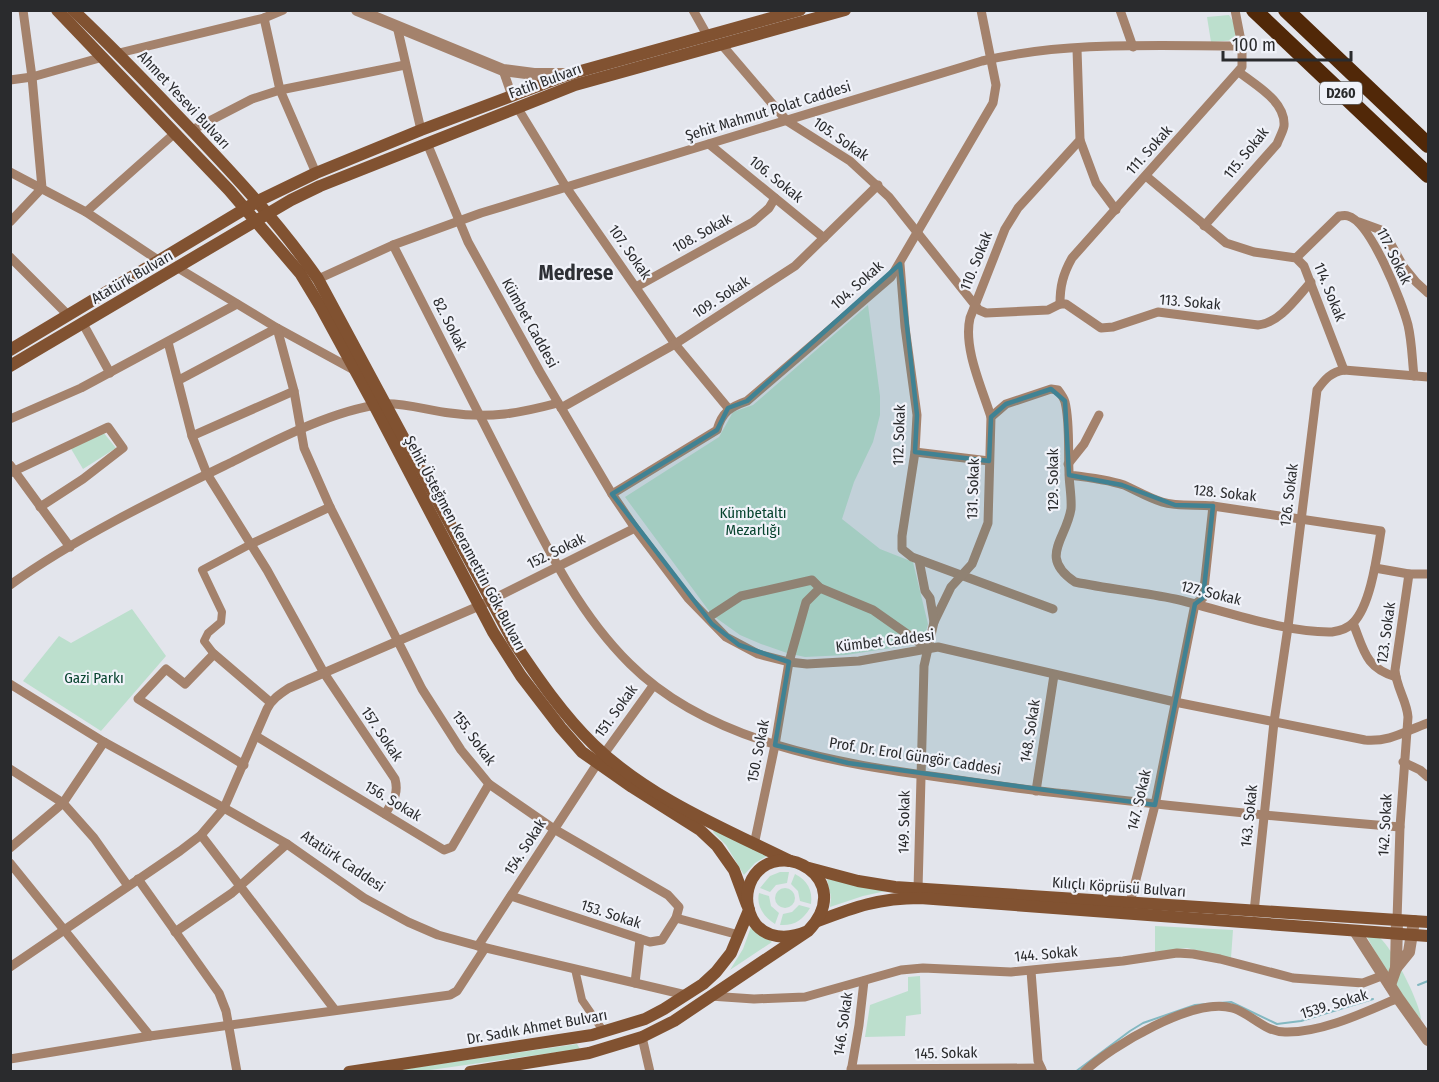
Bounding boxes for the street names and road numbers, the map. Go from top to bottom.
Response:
street label: Ahmet Yesevi Bulvarı [134,47,234,153]
street label: Fatih Bulvarı [506,60,584,102]
street label: Şehit Mahmut Polat Caddesi [683,77,853,145]
road number: D260 [1320,82,1362,104]
street label: 105. Sokak [810,113,872,165]
street label: 111. Sokak [1122,122,1176,178]
street label: 115. Sokak [1220,123,1272,183]
street label: 106. Sokak [745,152,807,206]
street label: 108. Sokak [670,210,734,256]
street label: 107. Sokak [605,221,655,283]
street label: 117. Sokak [1373,225,1415,287]
street label: 110. Sokak [956,229,996,293]
street label: Atatürk Bulvarı [88,246,176,308]
street label: 104. Sokak [827,257,887,313]
street label: 114. Sokak [1310,260,1350,324]
street label: 109. Sokak [689,272,753,322]
street label: Kümbet Caddesi [498,275,562,371]
street label: 113. Sokak [1159,290,1221,314]
street label: 82. Sokak [429,294,471,354]
street label: 112. Sokak [889,404,909,466]
street label: Şehit Üsteğmen Keramettin Gök Bulvarı [401,433,529,653]
street label: 129. Sokak [1044,449,1062,511]
street label: 131. Sokak [963,458,983,520]
street label: 126. Sokak [1276,463,1302,527]
street label: 128. Sokak [1193,481,1257,505]
street label: 152. Sokak [524,529,588,573]
street label: 127. Sokak [1179,577,1243,609]
street label: 123. Sokak [1373,601,1399,665]
street label: Kümbet Caddesi [835,626,935,656]
street label: 151. Sokak [591,681,641,741]
street label: 148. Sokak [1016,698,1044,764]
street label: 157. Sokak [357,703,407,765]
street label: 155. Sokak [448,707,500,769]
street label: 150. Sokak [743,718,773,784]
street label: Prof. Dr. Erol Güngör Caddesi [828,734,1002,778]
street label: 147. Sokak [1123,768,1155,832]
street label: 156. Sokak [361,777,425,825]
street label: 143. Sokak [1237,784,1261,848]
street label: 149. Sokak [894,790,914,854]
street label: 142. Sokak [1374,793,1396,857]
street label: 154. Sokak [500,816,550,878]
street label: Atatürk Caddesi [298,826,388,896]
street label: Kılıçlı Köprüsü Bulvarı [1051,873,1187,901]
street label: 153. Sokak [578,896,644,932]
street label: 144. Sokak [1014,942,1078,966]
street label: 1539. Sokak [1298,985,1370,1023]
street label: 146. Sokak [830,991,856,1057]
street label: Dr. Sadık Ahmet Bulvarı [465,1006,609,1048]
street label: 145. Sokak [914,1043,978,1063]

